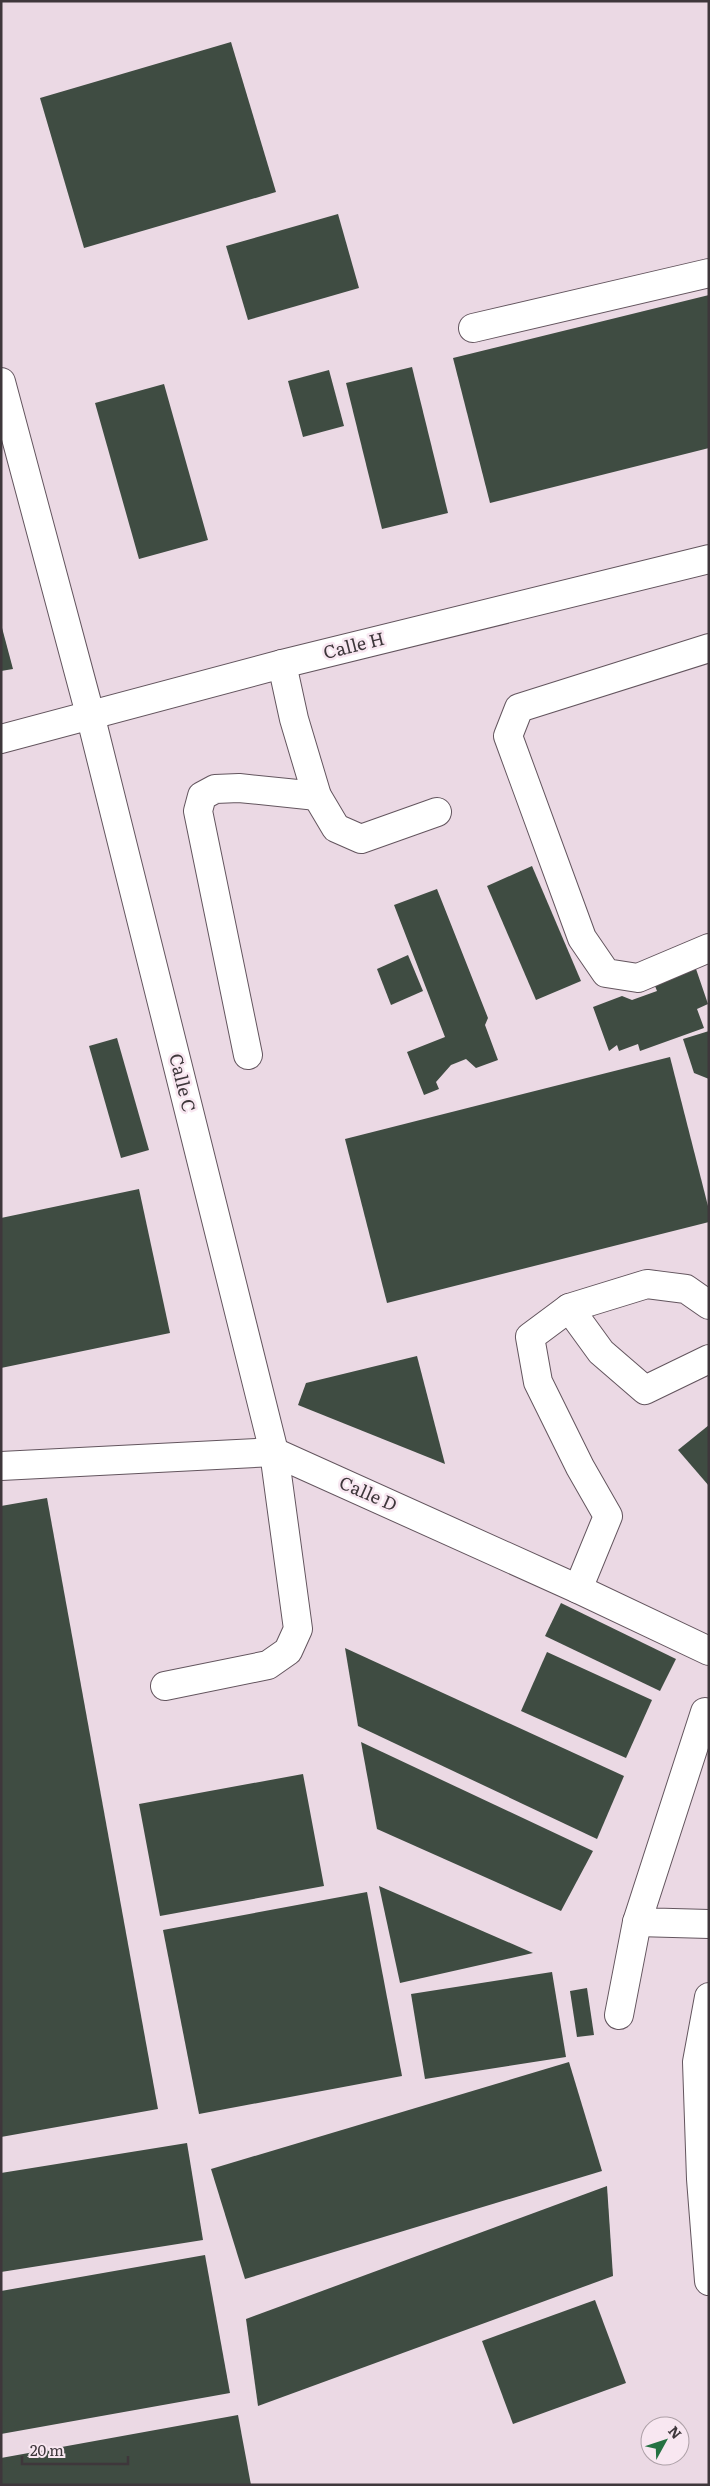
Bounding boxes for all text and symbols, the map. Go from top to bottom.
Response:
street label: Calle H [320,624,387,665]
street label: Calle C [163,1050,204,1115]
street label: Calle D [335,1468,402,1517]
north arrow [640,2416,690,2466]
text: N [664,2421,687,2443]
scale bar [22,2434,129,2466]
text: 20 m [30,2438,64,2461]

